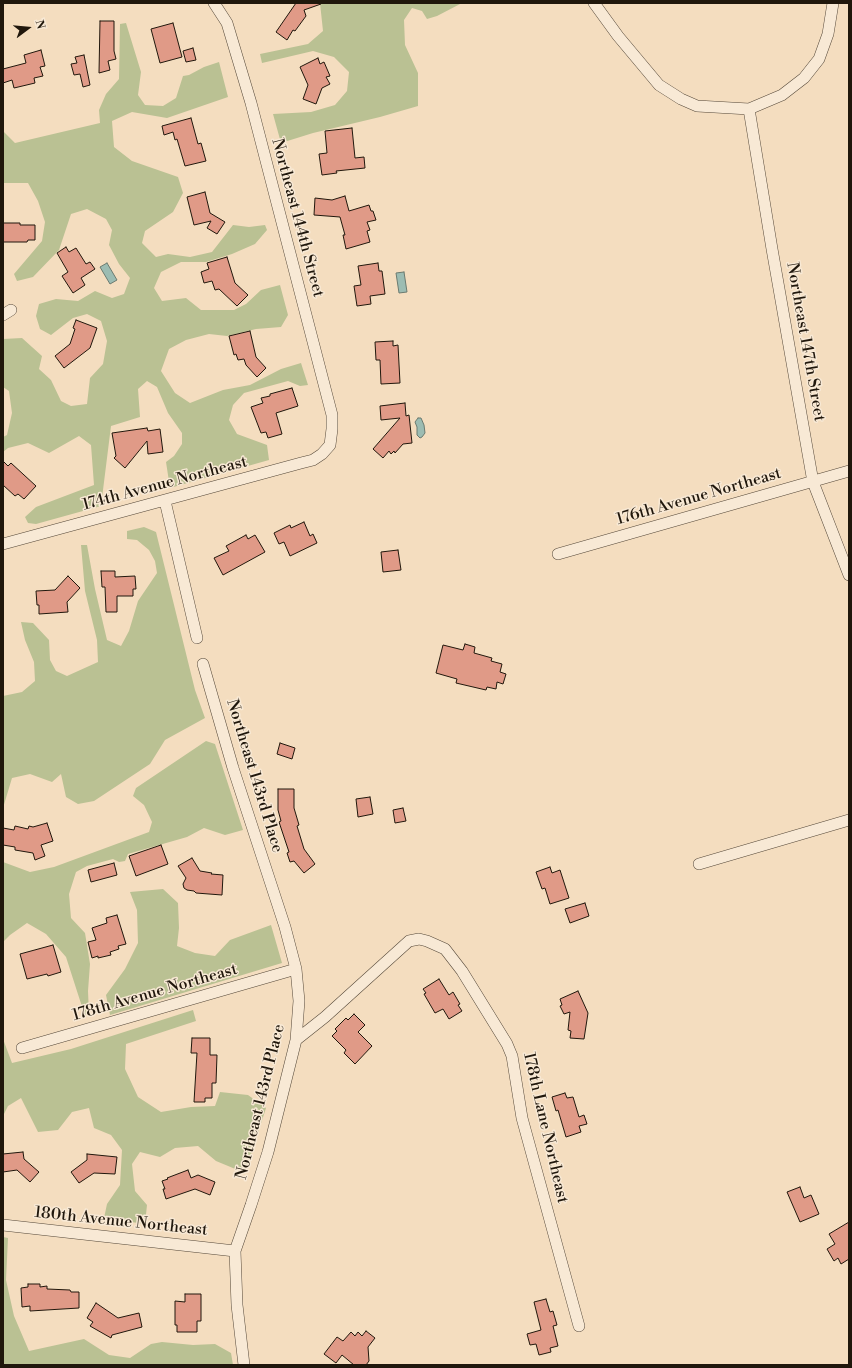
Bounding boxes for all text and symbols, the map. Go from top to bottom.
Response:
north arrow [8,8,48,48]
text: N [32,19,47,31]
street label: Northeast 144th Street [267,137,327,299]
street label: Northeast 147th Street [782,261,828,423]
street label: 174th Avenue Northeast [80,453,250,515]
street label: 176th Avenue Northeast [614,464,784,530]
street label: Northeast 143rd Place [222,697,286,855]
street label: 178th Avenue Northeast [70,960,240,1026]
street label: Northeast 143rd Place [232,1022,290,1182]
street label: 178th Lane Northeast [518,1051,572,1205]
street label: 180th Avenue Northeast [33,1203,209,1241]

